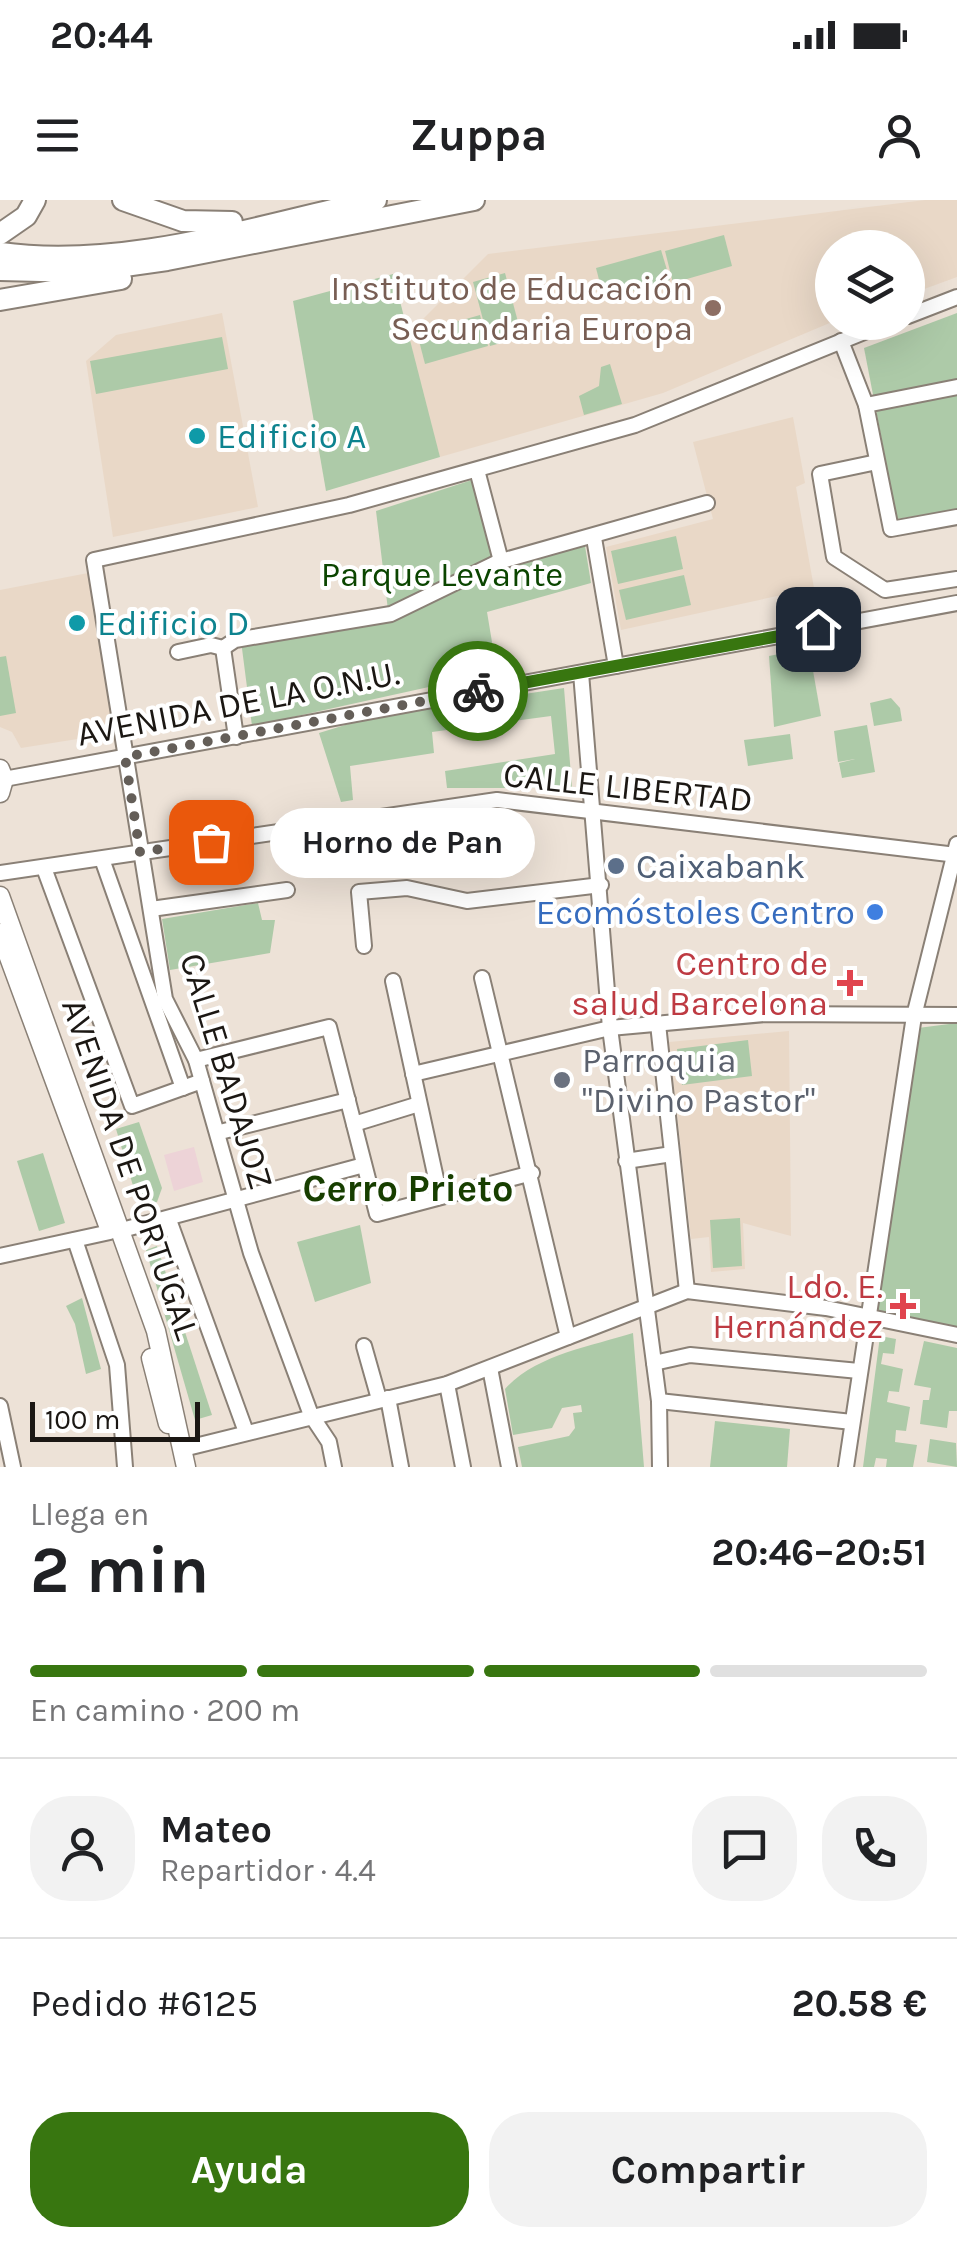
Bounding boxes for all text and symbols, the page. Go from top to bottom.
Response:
text: 20:44 [50,13,153,58]
icon: menu [30,108,85,163]
icon: person [872,108,927,163]
text: Zuppa [410,109,547,161]
map controls [815,230,925,340]
button: layers [815,230,925,340]
place label: Instituto de Educación Secundaria Europa [330,268,693,349]
marker: Instituto de Educación Secundaria Europa [702,297,724,319]
place label: Edificio A [217,416,366,457]
marker: Edificio A [186,425,208,447]
park label: Parque Levante [321,554,563,595]
pin [776,587,861,672]
icon: home [791,602,846,657]
place label: Edificio D [97,603,249,644]
marker: Edificio D [66,612,88,634]
courier [428,641,528,741]
street label: AVENIDA DE LA O.N.U. [73,652,403,755]
icon: bike [451,664,506,719]
street label: CALLE LIBERTAD [501,754,755,821]
pin [169,800,254,885]
callout: Horno de Pan [271,807,536,877]
icon: bag [184,815,239,870]
text: Horno de Pan [302,824,503,861]
place label: Caixabank [636,846,805,887]
marker: Caixabank [605,855,627,877]
place label: Ecomóstoles Centro [536,892,855,933]
marker: Ecomóstoles Centro [864,901,886,923]
place label: Centro de salud Barcelona [571,943,828,1024]
street label: CALLE BADAJOZ [171,948,282,1194]
marker: Centro de salud Barcelona [837,970,863,996]
street label: AVENIDA DE PORTUGAL [53,993,208,1345]
place label: Parroquia "Divino Pastor" [582,1040,815,1121]
marker: Parroquia "Divino Pastor" [551,1069,573,1091]
district label: Cerro Prieto [302,1166,514,1211]
place label: Ldo. E. Hernández [712,1266,883,1347]
marker: Ldo. E. Hernández [892,1295,914,1317]
scale bar [30,1397,200,1442]
text: 100 m [45,1403,120,1436]
text: Llega en [30,1496,149,1533]
text: 20:46–20:51 [711,1530,927,1575]
text: 2 min [30,1532,209,1608]
text: En camino · 200 m [30,1692,300,1729]
button: person [30,1796,135,1901]
button: chat [692,1796,797,1901]
button: phone [822,1796,927,1901]
text: Mateo [160,1807,272,1852]
text: Repartidor · 4.4 [160,1852,376,1889]
text: Pedido #6125 [30,1981,258,2026]
text: 20.58 € [791,1981,927,2026]
button: Ayuda [30,2112,469,2227]
button: Compartir [489,2112,927,2227]

